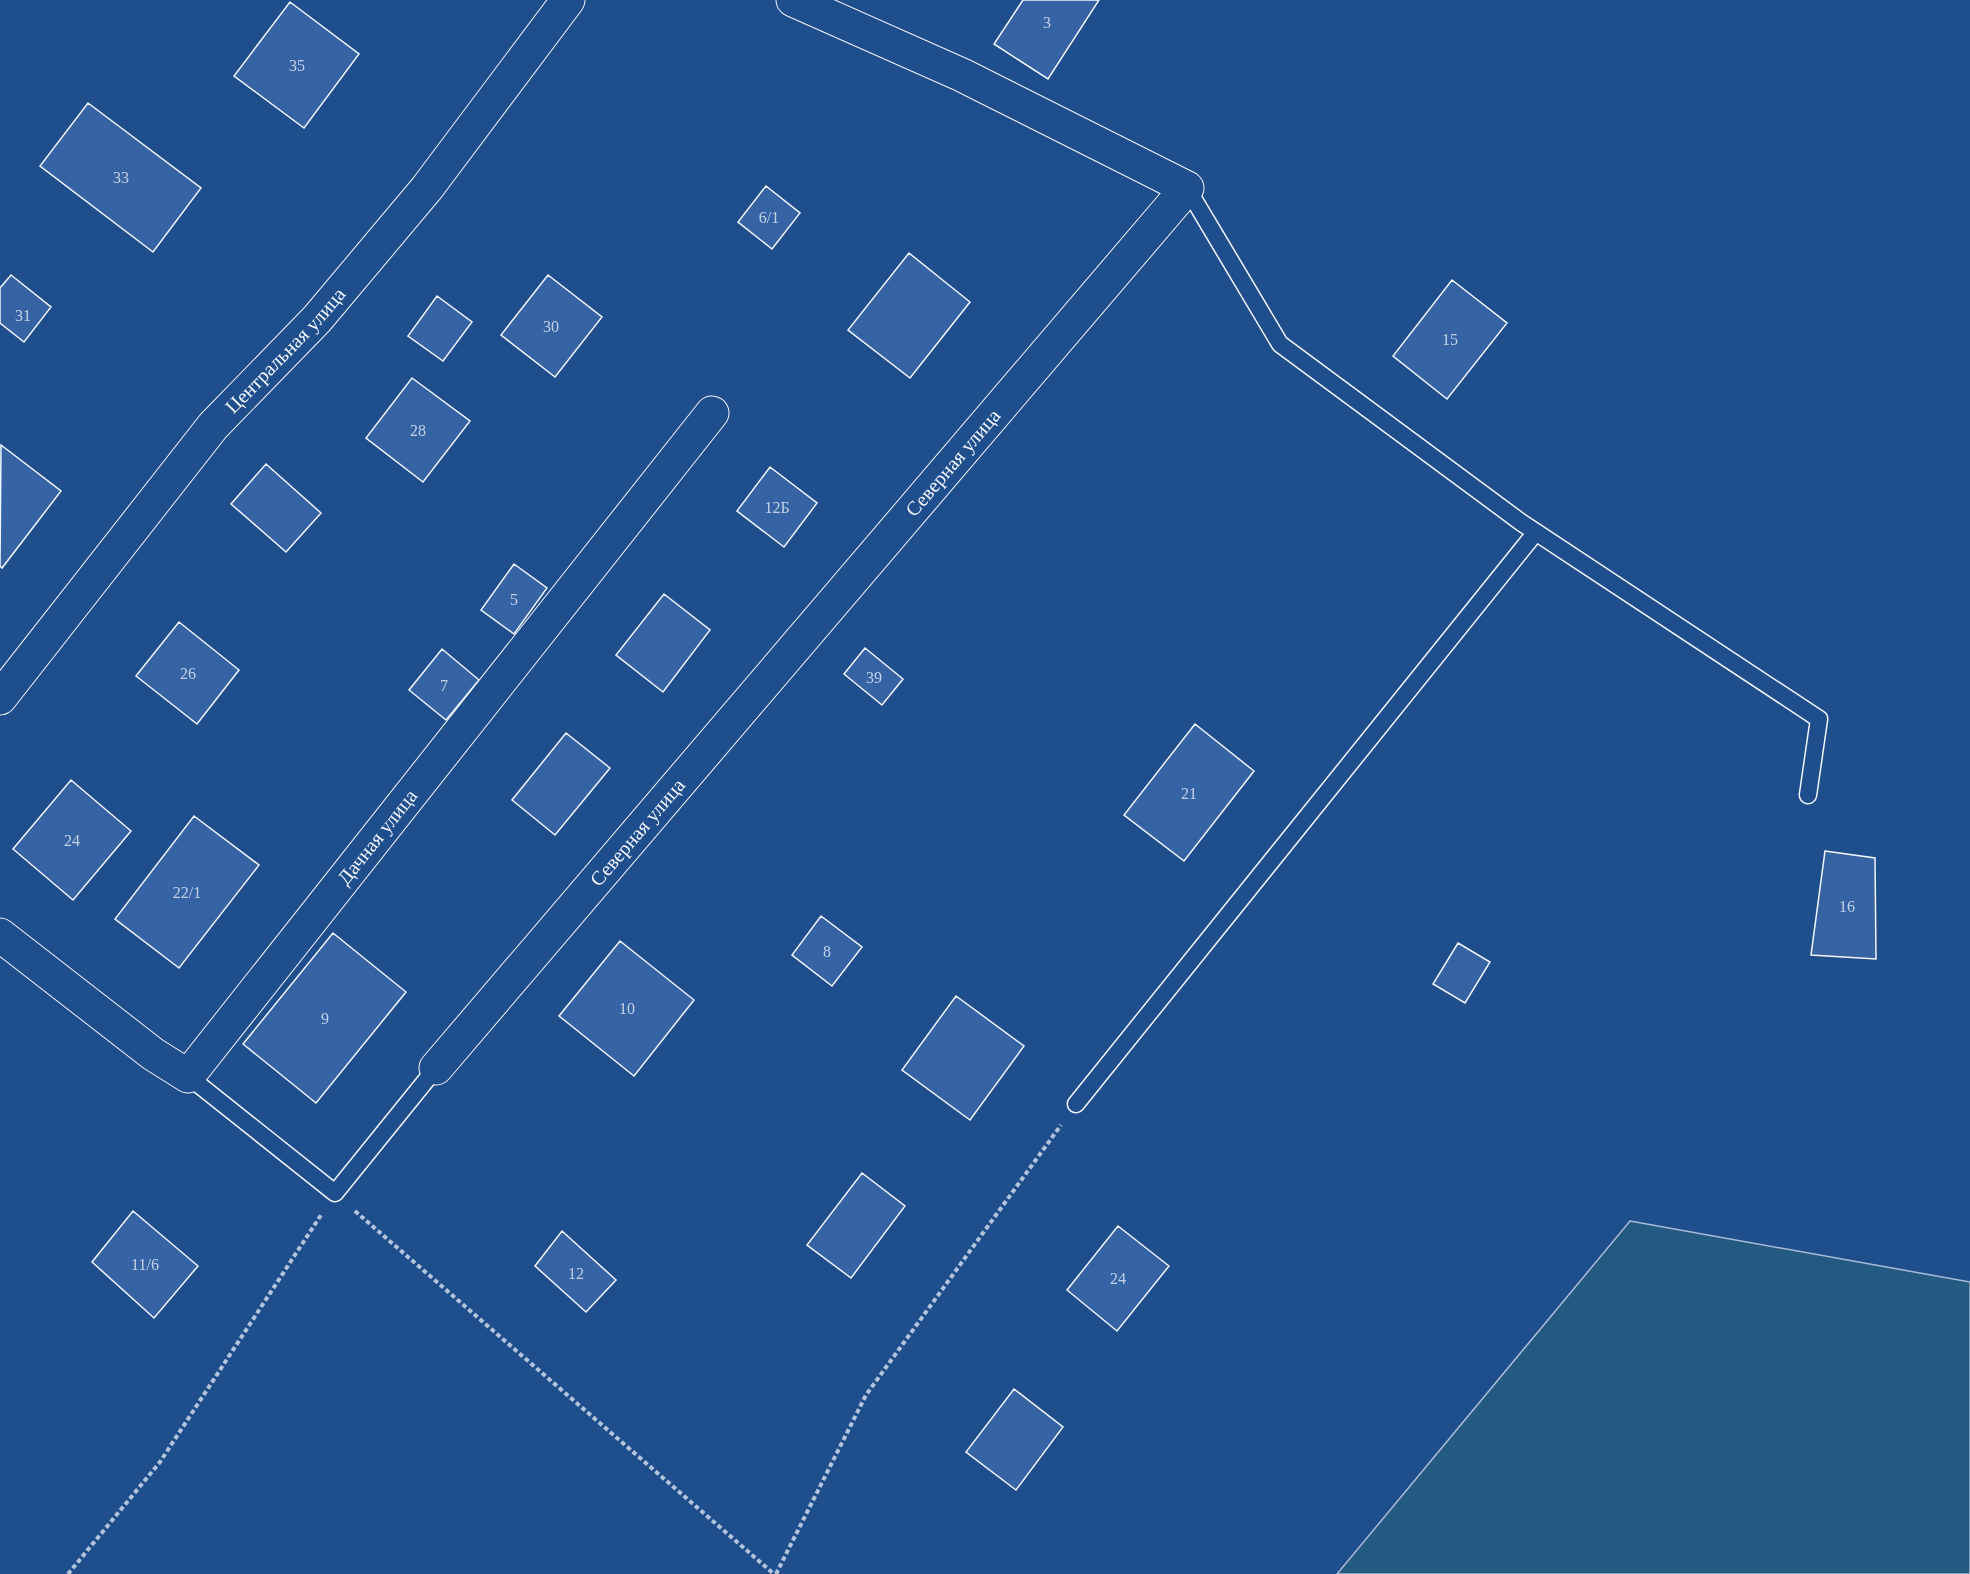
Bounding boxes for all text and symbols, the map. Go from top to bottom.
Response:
house number: 3 [1043,14,1051,31]
house number: 35 [289,57,305,74]
house number: 33 [113,169,129,186]
house number: 6/1 [759,209,779,226]
street label: Центральная улица [221,283,350,418]
house number: 31 [15,307,31,324]
house number: 30 [543,318,559,335]
house number: 15 [1442,331,1458,348]
street label: Северная улица [901,404,1005,521]
house number: 28 [410,422,426,439]
house number: 12Б [764,499,790,516]
house number: 5 [510,591,518,608]
house number: 26 [180,665,196,682]
house number: 39 [866,669,882,686]
house number: 7 [440,677,448,694]
street label: Северная улица [585,774,689,890]
street label: Дачная улица [333,785,421,889]
house number: 21 [1181,785,1197,802]
house number: 24 [64,832,80,849]
house number: 22/1 [173,884,201,901]
house number: 16 [1839,898,1855,915]
house number: 8 [823,943,831,960]
house number: 10 [619,1000,635,1017]
house number: 9 [321,1010,329,1027]
house number: 11/6 [131,1256,159,1273]
house number: 12 [568,1265,584,1282]
house number: 24 [1110,1270,1126,1287]

